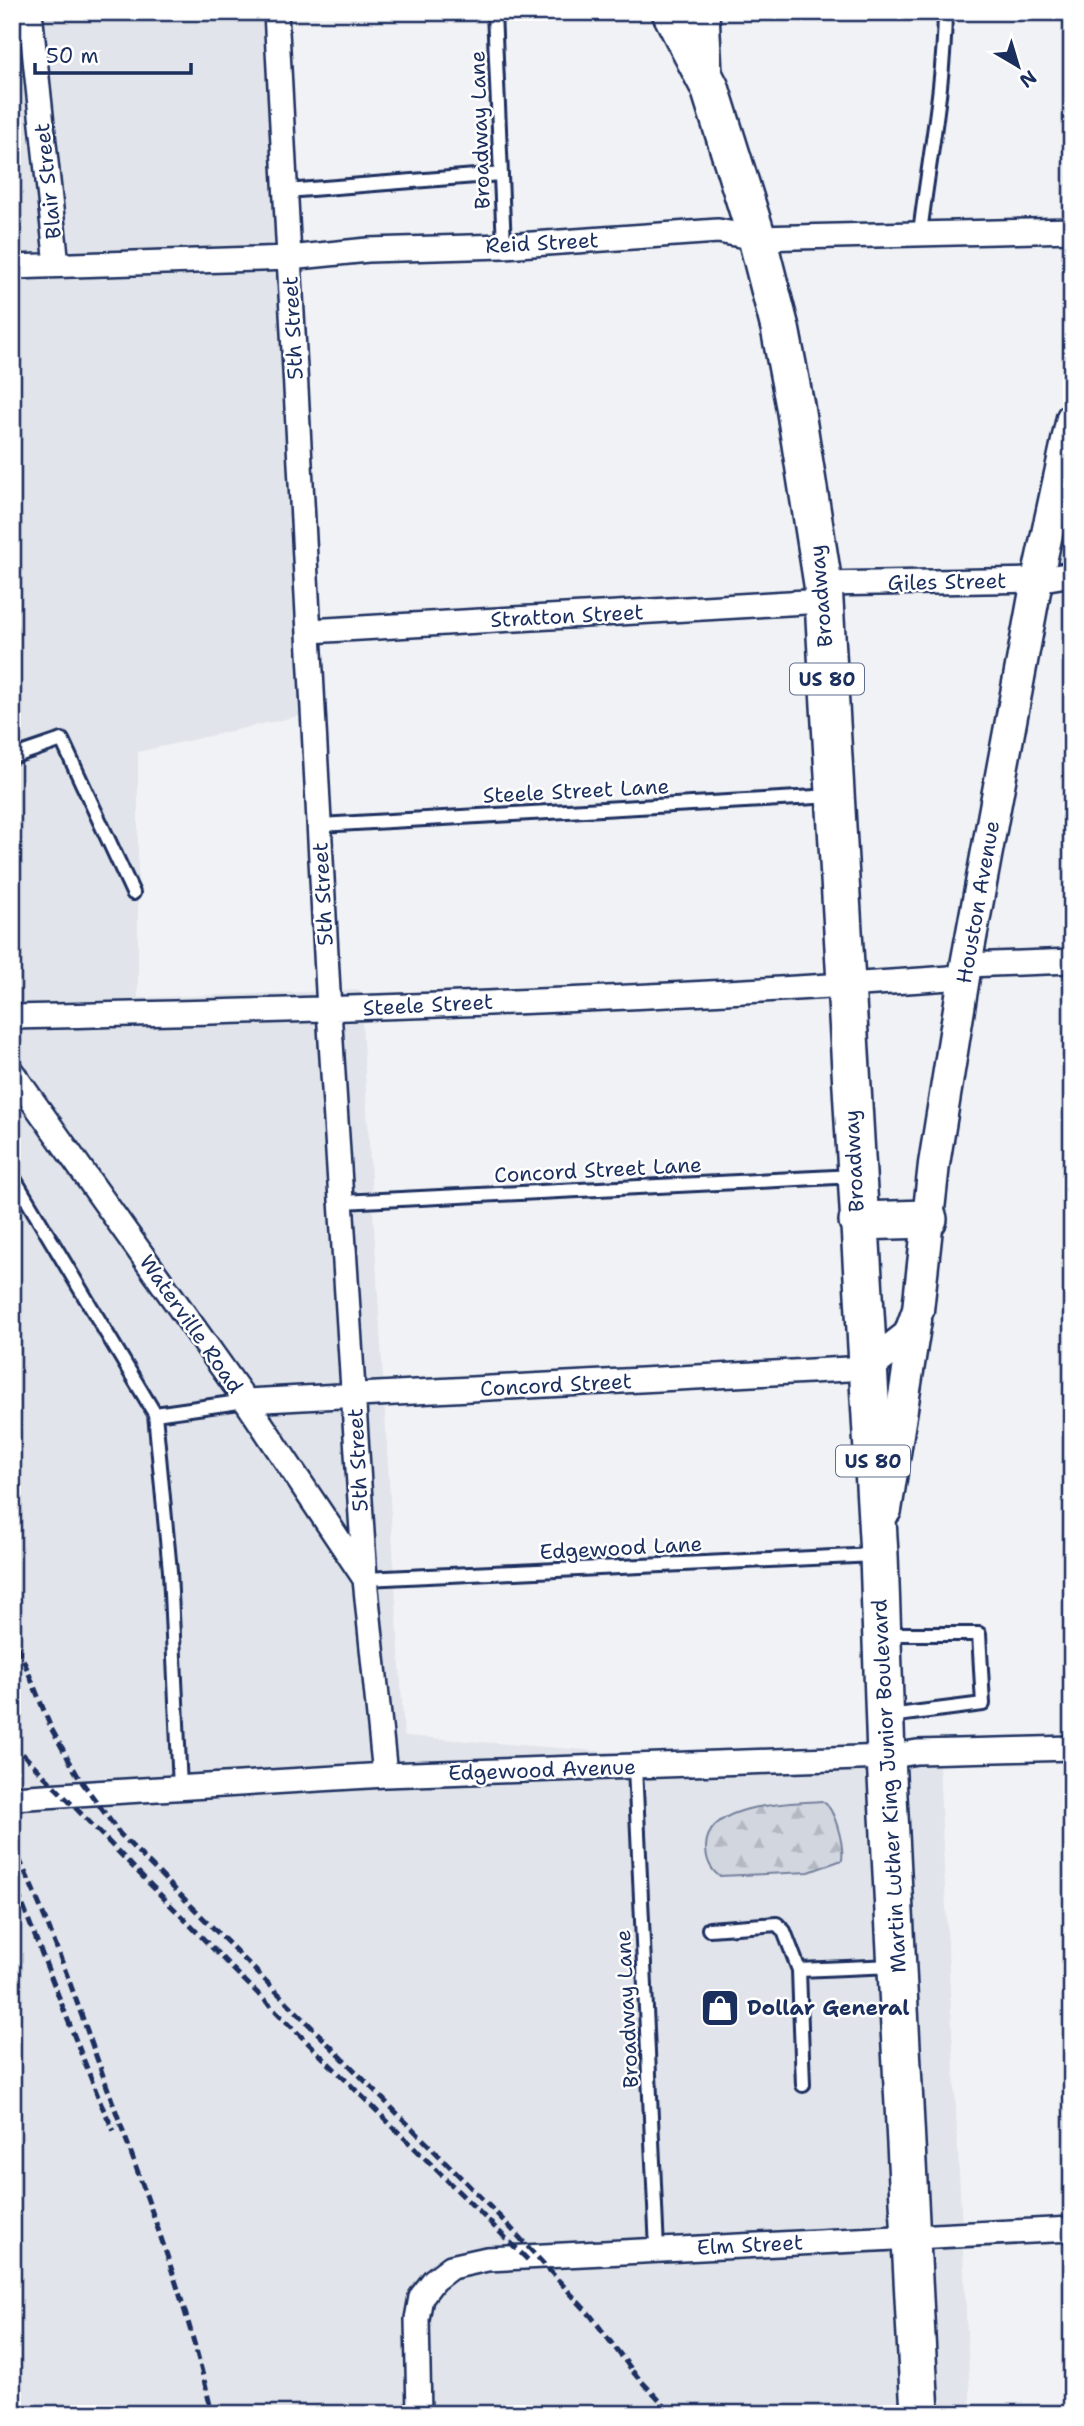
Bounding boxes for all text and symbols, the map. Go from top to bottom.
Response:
scale bar [35,32,191,76]
north arrow [982,32,1052,102]
text: 50 m [46,42,99,70]
street label: Broadway Lane [463,50,497,210]
text: N [1015,65,1042,93]
street label: Blair Street [28,122,68,240]
street label: Reid Street [485,226,599,260]
street label: 5th Street [276,275,310,381]
street label: Broadway [803,544,839,648]
street label: Giles Street [887,567,1007,597]
street label: Stratton Street [490,598,644,634]
road number: US 80 [790,664,864,694]
street label: Steele Street Lane [482,772,670,810]
street label: Houston Avenue [950,818,1006,986]
street label: 5th Street [306,841,340,947]
street label: Steele Street [362,988,494,1022]
street label: Broadway [837,1109,871,1213]
street label: Concord Street Lane [493,1151,703,1189]
street label: Waterville Road [133,1249,249,1399]
street label: Concord Street [480,1367,632,1403]
street label: 5th Street [341,1407,375,1513]
road number: US 80 [836,1446,910,1476]
street label: Edgewood Lane [539,1530,703,1566]
street label: Martin Luther King Junior Boulevard [865,1598,913,1974]
street label: Edgewood Avenue [448,1753,636,1787]
street label: Broadway Lane [609,1929,645,2089]
shop icon: Dollar General [699,1987,741,2029]
place label: Dollar General [747,1994,909,2022]
street label: Elm Street [696,2228,804,2262]

